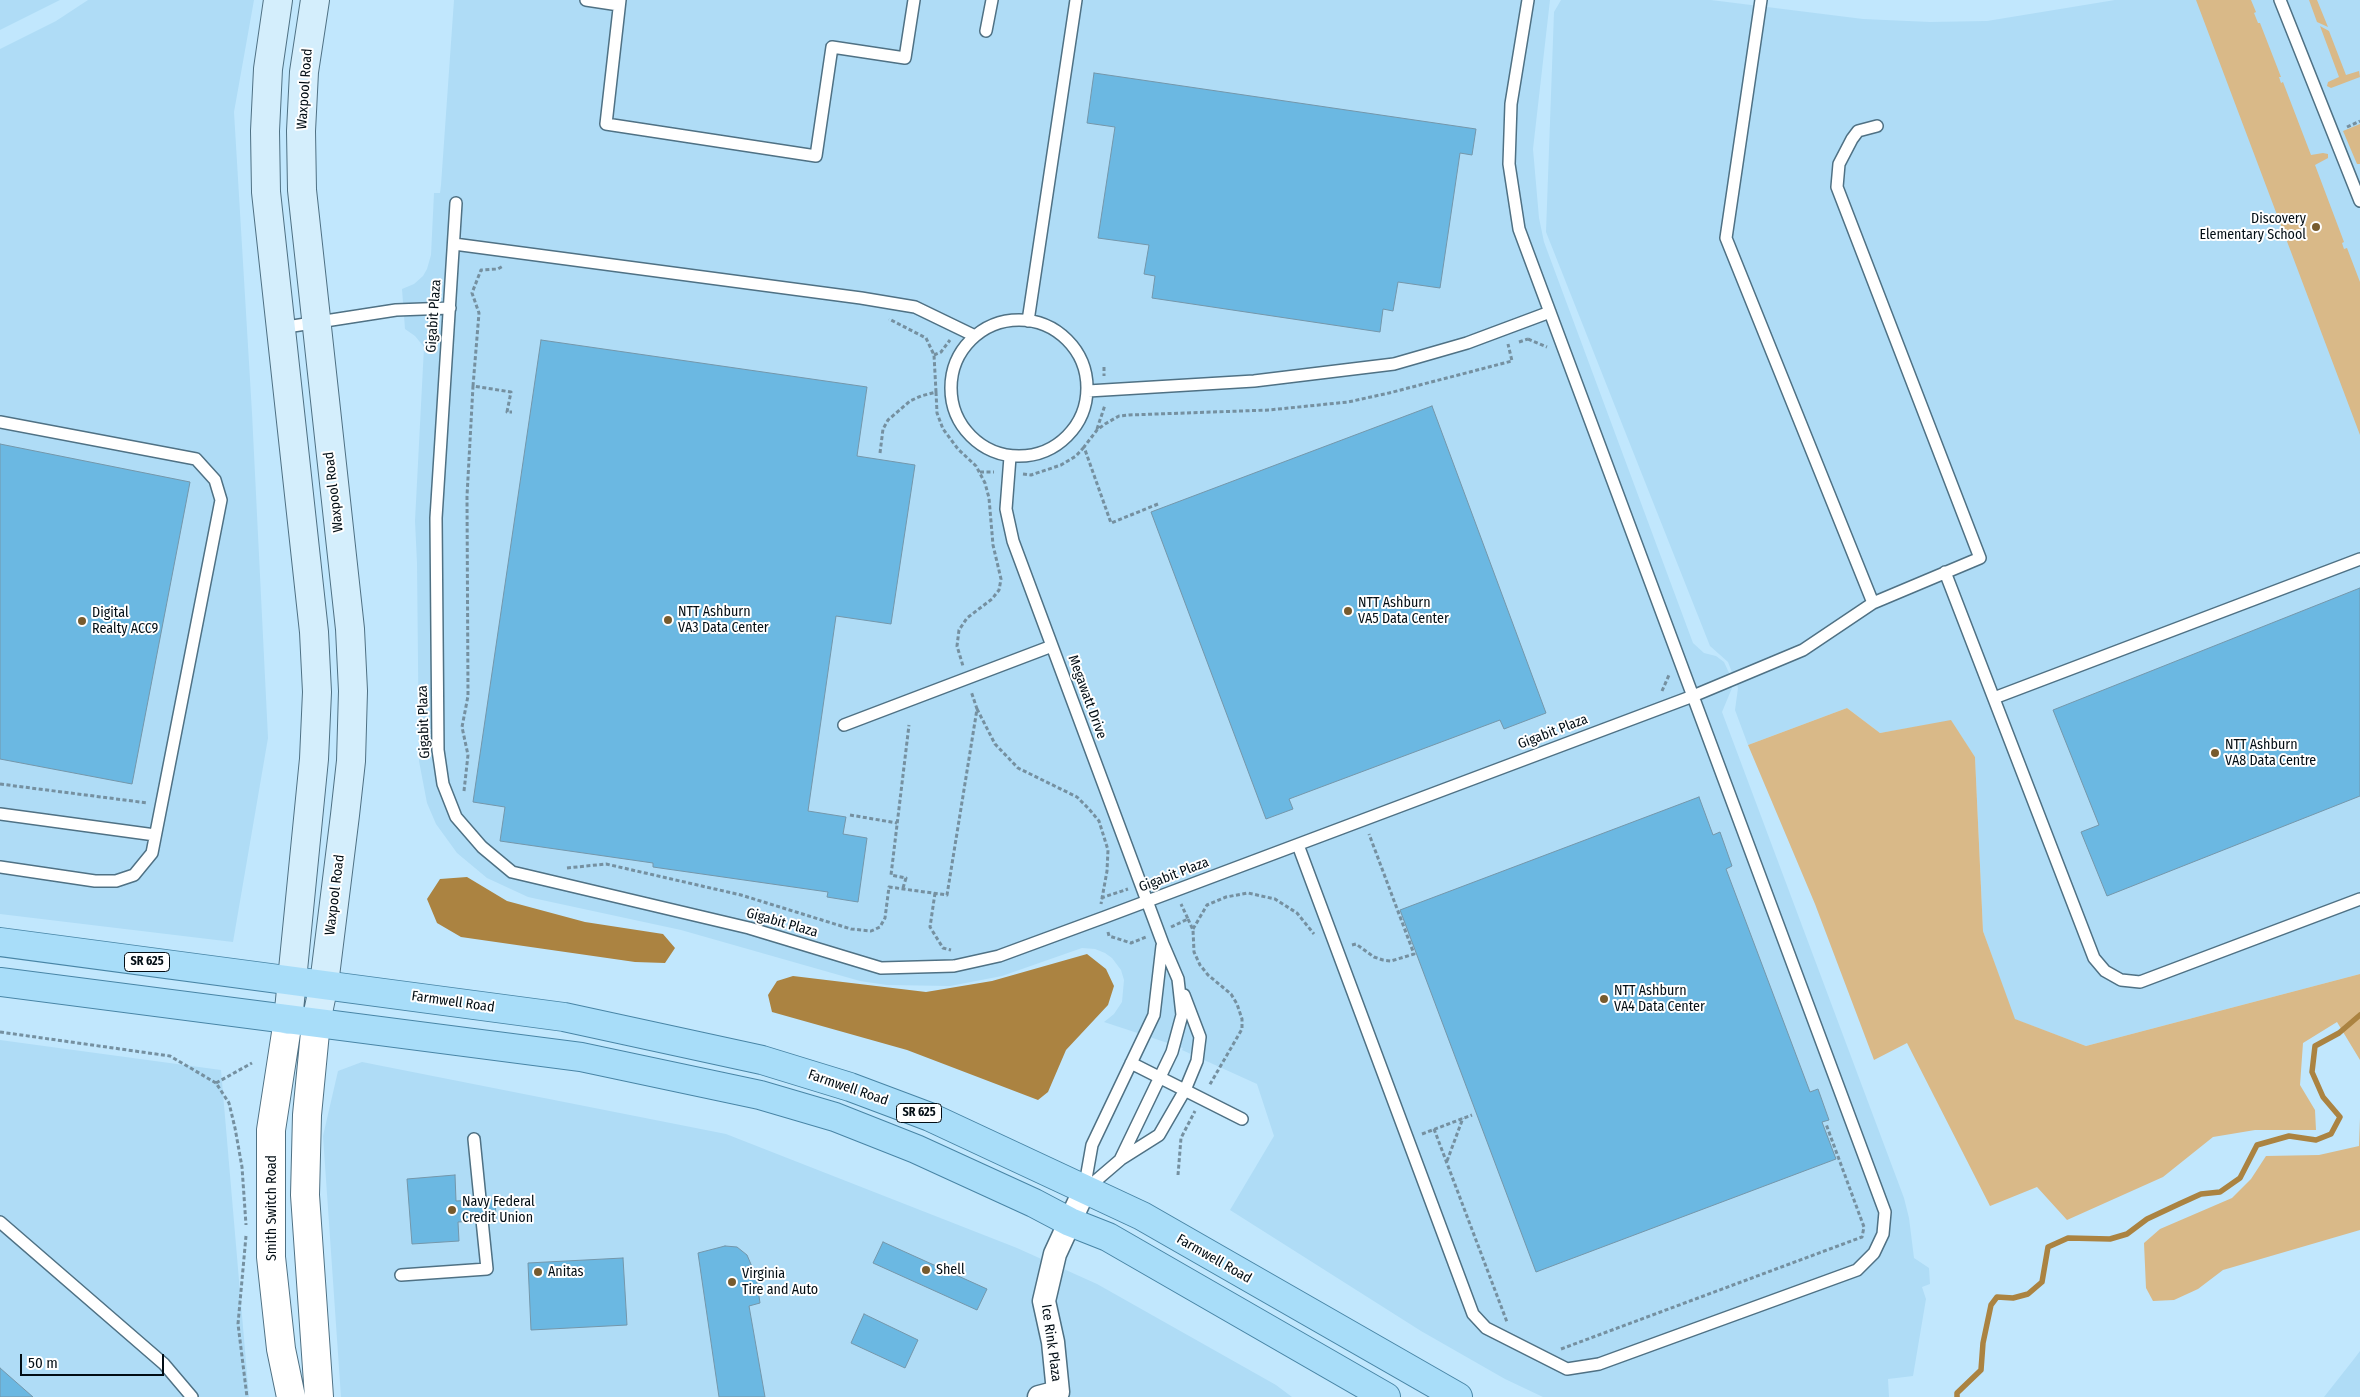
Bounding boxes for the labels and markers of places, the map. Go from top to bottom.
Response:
place label: Discovery Elementary School [2199,211,2306,243]
marker: Discovery Elementary School [2310,221,2322,233]
place label: NTT Ashburn VA5 Data Center [1358,595,1449,628]
place label: NTT Ashburn VA3 Data Center [678,604,769,636]
place label: Digital Realty ACC9 [92,605,158,638]
marker: NTT Ashburn VA5 Data Center [1342,605,1354,617]
marker: NTT Ashburn VA3 Data Center [662,614,674,626]
marker: Digital Realty ACC9 [76,615,88,627]
place label: NTT Ashburn VA8 Data Centre [2225,737,2316,770]
marker: NTT Ashburn VA8 Data Centre [2209,747,2221,759]
place label: NTT Ashburn VA4 Data Center [1614,983,1705,1016]
marker: NTT Ashburn VA4 Data Center [1598,993,1610,1005]
place label: Navy Federal Credit Union [462,1194,535,1226]
marker: Navy Federal Credit Union [446,1204,458,1216]
place label: Shell [936,1262,965,1278]
place label: Anitas [548,1264,583,1280]
marker: Shell [920,1264,932,1276]
marker: Anitas [532,1266,544,1278]
place label: Virginia Tire and Auto [742,1266,818,1298]
marker: Virginia Tire and Auto [726,1276,738,1288]

